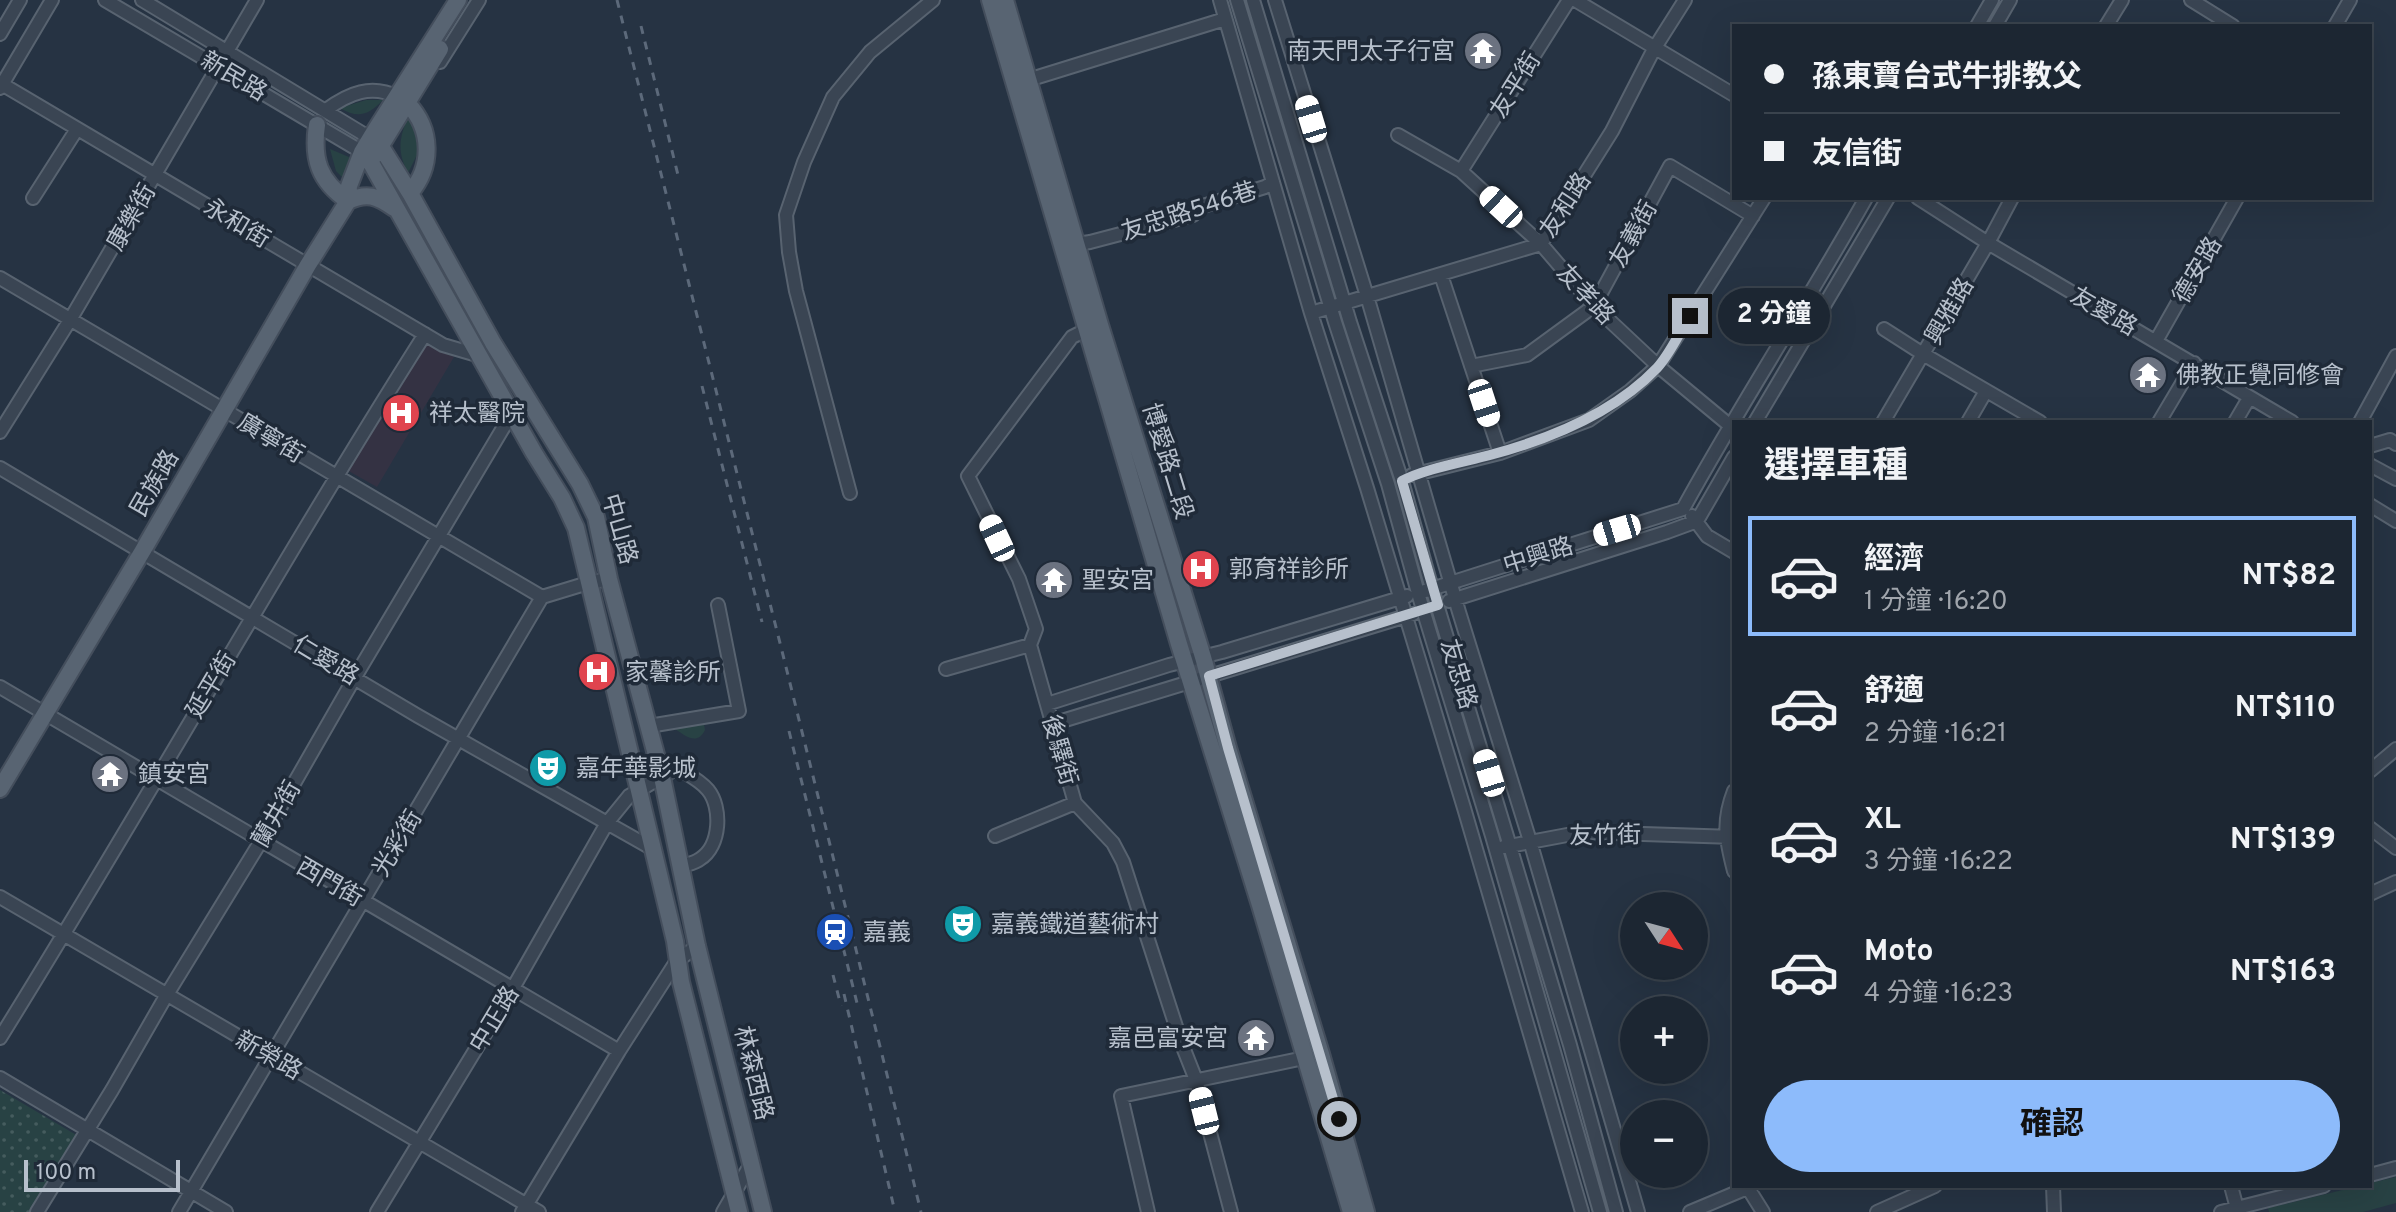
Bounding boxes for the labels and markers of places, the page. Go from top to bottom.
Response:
temple icon: 南天門太子行宮 [1462,30,1504,72]
place label: 南天門太子行宮 [1287,38,1455,68]
temple icon: 佛教正覺同修會 [2127,354,2169,396]
place label: 佛教正覺同修會 [2176,362,2344,392]
hospital icon: 祥太醫院 [380,392,422,434]
place label: 祥太醫院 [429,400,525,430]
hospital icon: 郭育祥診所 [1180,548,1222,590]
place label: 郭育祥診所 [1229,556,1349,586]
temple icon: 聖安宮 [1033,559,1075,601]
place label: 聖安宮 [1082,567,1154,597]
hospital icon: 家馨診所 [576,651,618,693]
place label: 家馨診所 [625,659,721,689]
theatre icon: 嘉年華影城 [527,747,569,789]
temple icon: 鎮安宮 [89,753,131,795]
place label: 嘉年華影城 [576,755,696,785]
place label: 鎮安宮 [138,761,210,791]
theatre icon: 嘉義鐵道藝術村 [942,903,984,945]
station icon: 嘉義 [814,911,856,953]
place label: 嘉義鐵道藝術村 [991,911,1159,941]
place label: 嘉義 [863,919,911,949]
temple icon: 嘉邑富安宮 [1235,1017,1277,1059]
place label: 嘉邑富安宮 [1108,1025,1228,1055]

